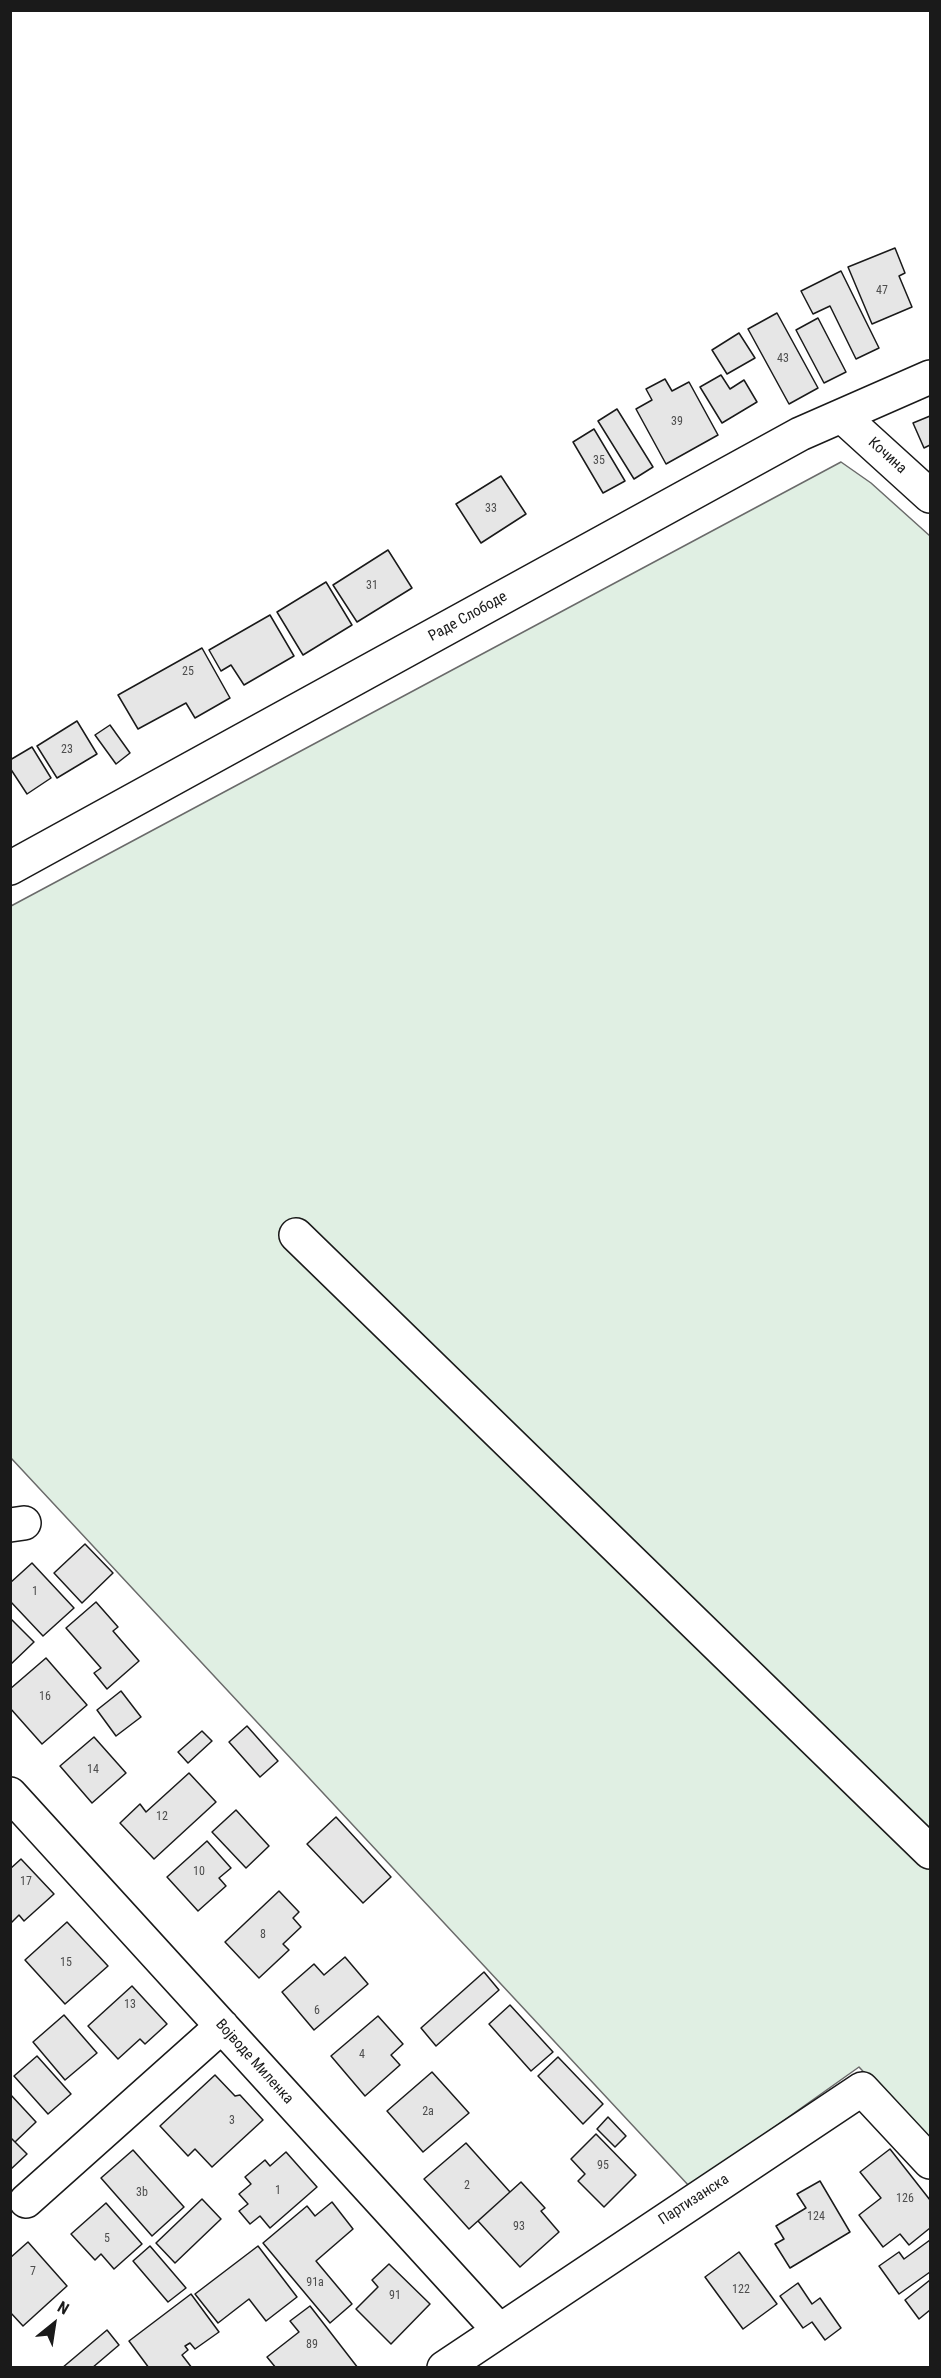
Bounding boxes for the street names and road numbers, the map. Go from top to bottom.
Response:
street label: Кочина [864,434,910,478]
street label: Раде Слободе [426,588,510,646]
street label: Војводе Миленка [211,2016,297,2108]
street label: Партизанска [655,2171,733,2229]

